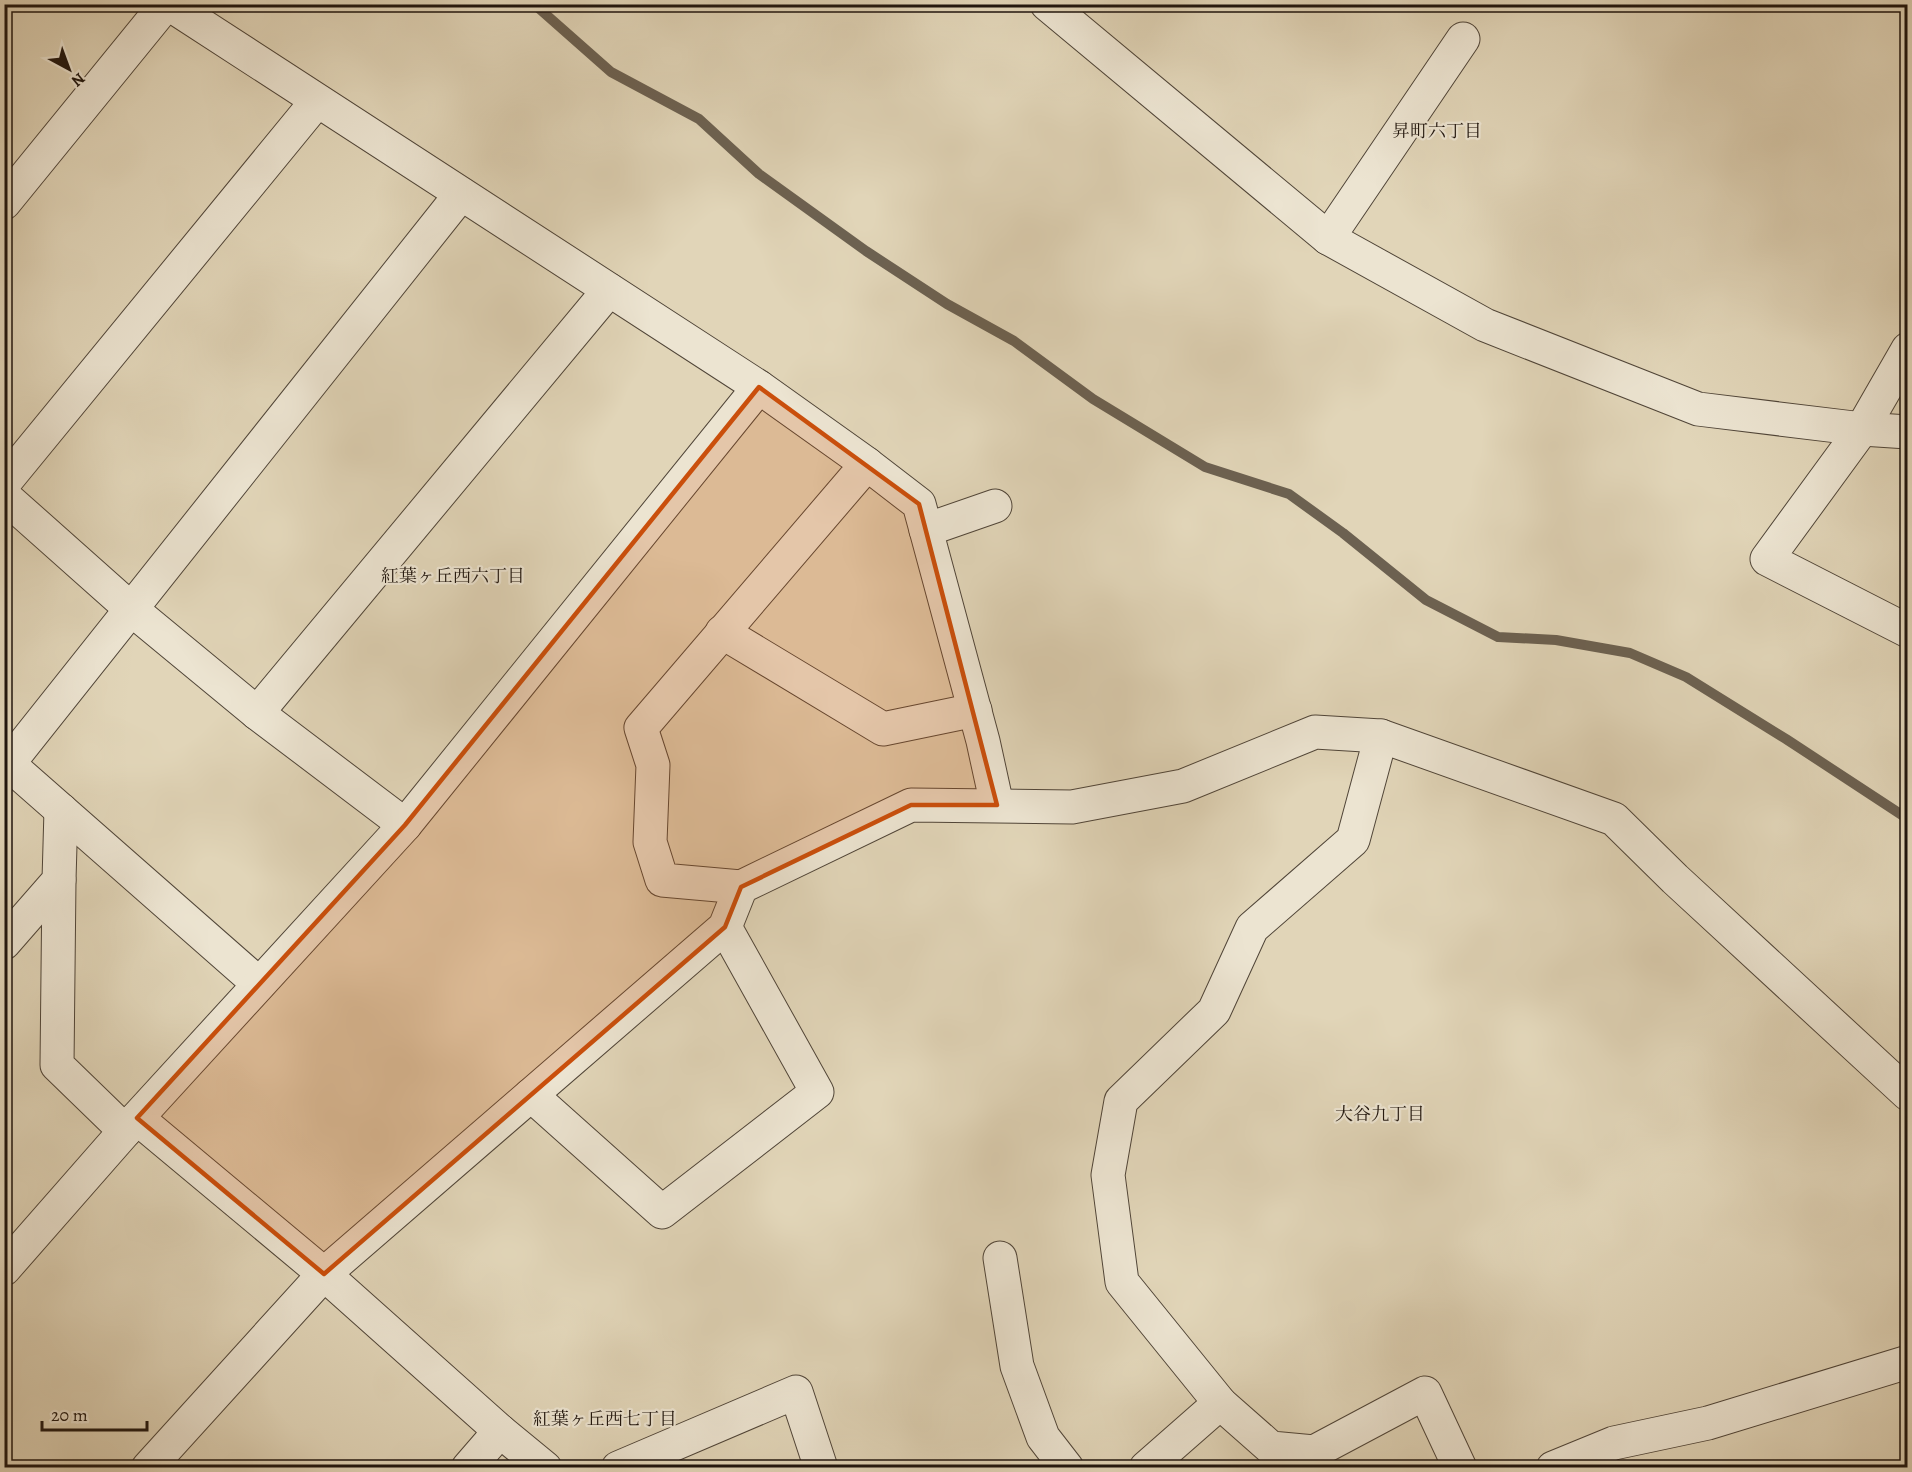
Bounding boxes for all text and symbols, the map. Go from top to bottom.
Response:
north arrow [39,39,99,99]
text: N [66,67,90,92]
district label: 昇町六丁目 [1392,119,1482,143]
district label: 紅葉ヶ丘西六丁目 [381,564,525,588]
district label: 大谷九丁目 [1335,1102,1425,1126]
scale bar [42,1394,147,1432]
text: 20 m [51,1403,88,1427]
district label: 紅葉ヶ丘西七丁目 [533,1407,677,1431]

